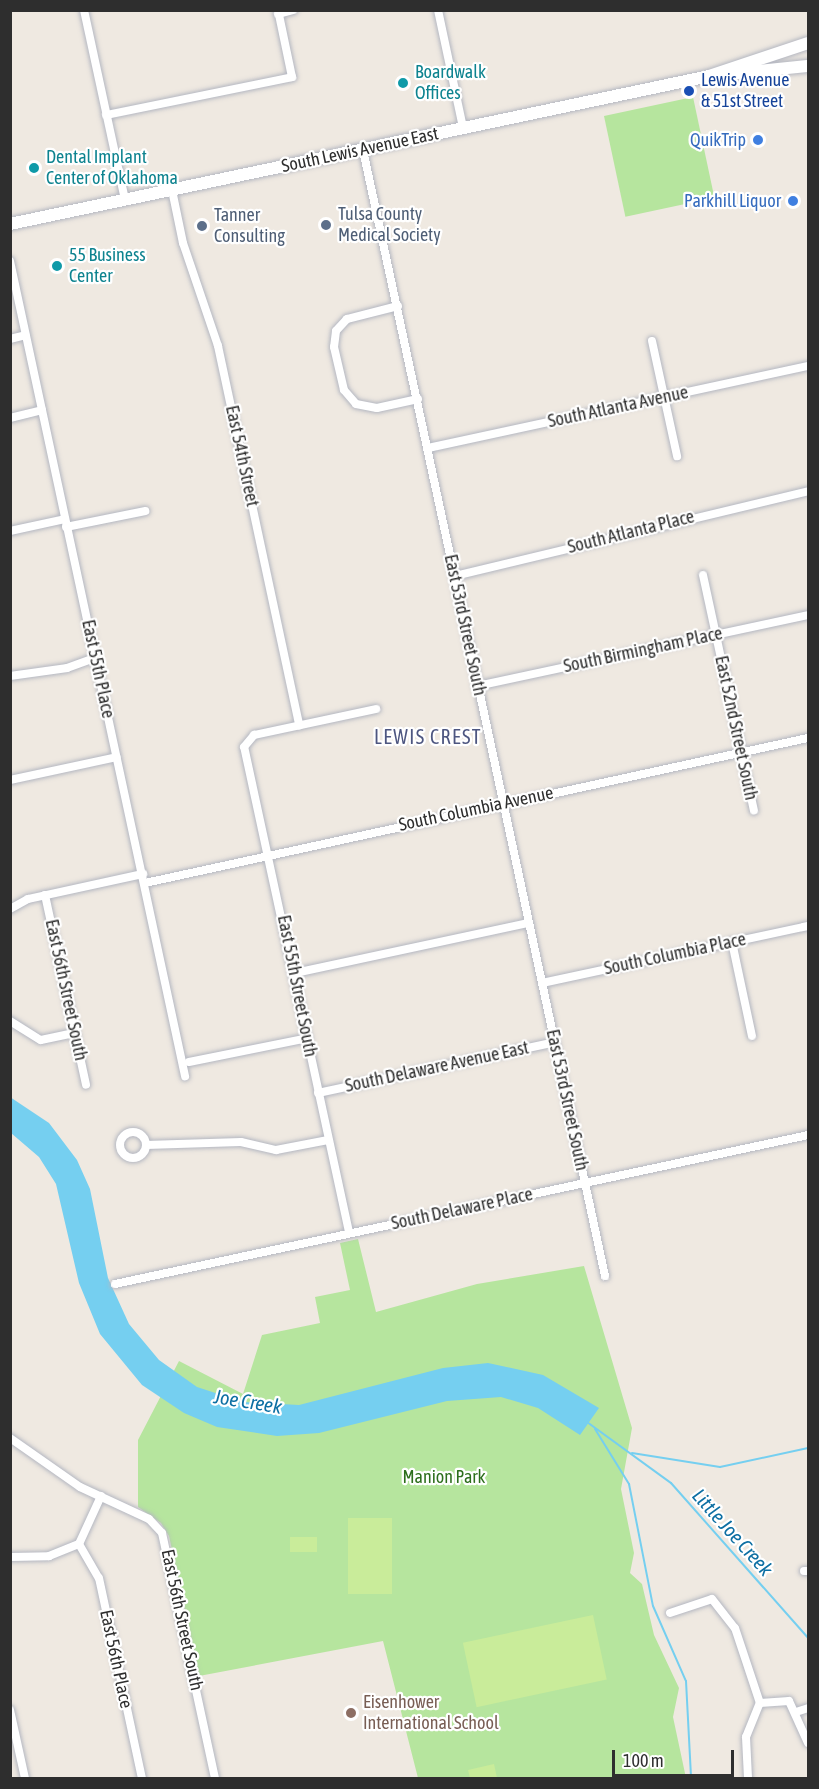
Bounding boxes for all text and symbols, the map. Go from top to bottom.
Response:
place label: Boardwalk Offices [415,62,486,104]
place label: Lewis Avenue & 51st Street [701,70,789,112]
marker: Boardwalk Offices [396,76,410,90]
marker: Lewis Avenue & 51st Street [682,84,696,98]
street label: South Lewis Avenue East [280,123,440,177]
place label: QuikTrip [690,129,746,151]
marker: QuikTrip [751,133,765,147]
place label: Dental Implant Center of Oklahoma [46,147,178,190]
marker: Dental Implant Center of Oklahoma [27,161,41,175]
place label: Parkhill Liquor [684,190,781,212]
marker: Parkhill Liquor [786,194,800,208]
place label: Tulsa County Medical Society [338,204,441,246]
place label: Tanner Consulting [214,205,285,248]
marker: Tulsa County Medical Society [319,218,333,232]
marker: Tanner Consulting [195,219,209,233]
place label: 55 Business Center [69,245,146,288]
marker: 55 Business Center [50,259,64,273]
street label: South Atlanta Avenue [546,382,690,432]
street label: East 54th Street [221,403,263,509]
street label: South Atlanta Place [565,506,697,558]
street label: East 53rd Street South [439,552,491,698]
street label: East 55th Place [77,618,119,720]
street label: South Birmingham Place [562,623,724,677]
street label: East 52nd Street South [710,654,762,802]
district label: LEWIS CREST [374,724,482,748]
street label: South Columbia Avenue [397,782,555,836]
street label: East 55th Street South [273,913,321,1059]
street label: East 56th Street South [40,917,92,1063]
street label: South Columbia Place [602,928,748,980]
street label: East 53rd Street South [541,1027,593,1173]
street label: South Delaware Avenue East [343,1037,531,1097]
street label: South Delaware Place [389,1183,535,1235]
water label: Joe Creek [212,1384,284,1418]
park label: Manion Park [402,1466,486,1488]
water label: Little Joe Creek [688,1483,778,1581]
street label: East 56th Street South [156,1547,208,1693]
street label: East 56th Place [95,1608,137,1710]
place label: Eisenhower International School [363,1692,499,1734]
marker: Eisenhower International School [344,1706,358,1720]
scale bar [615,1738,736,1776]
text: 100 m [623,1750,664,1771]

